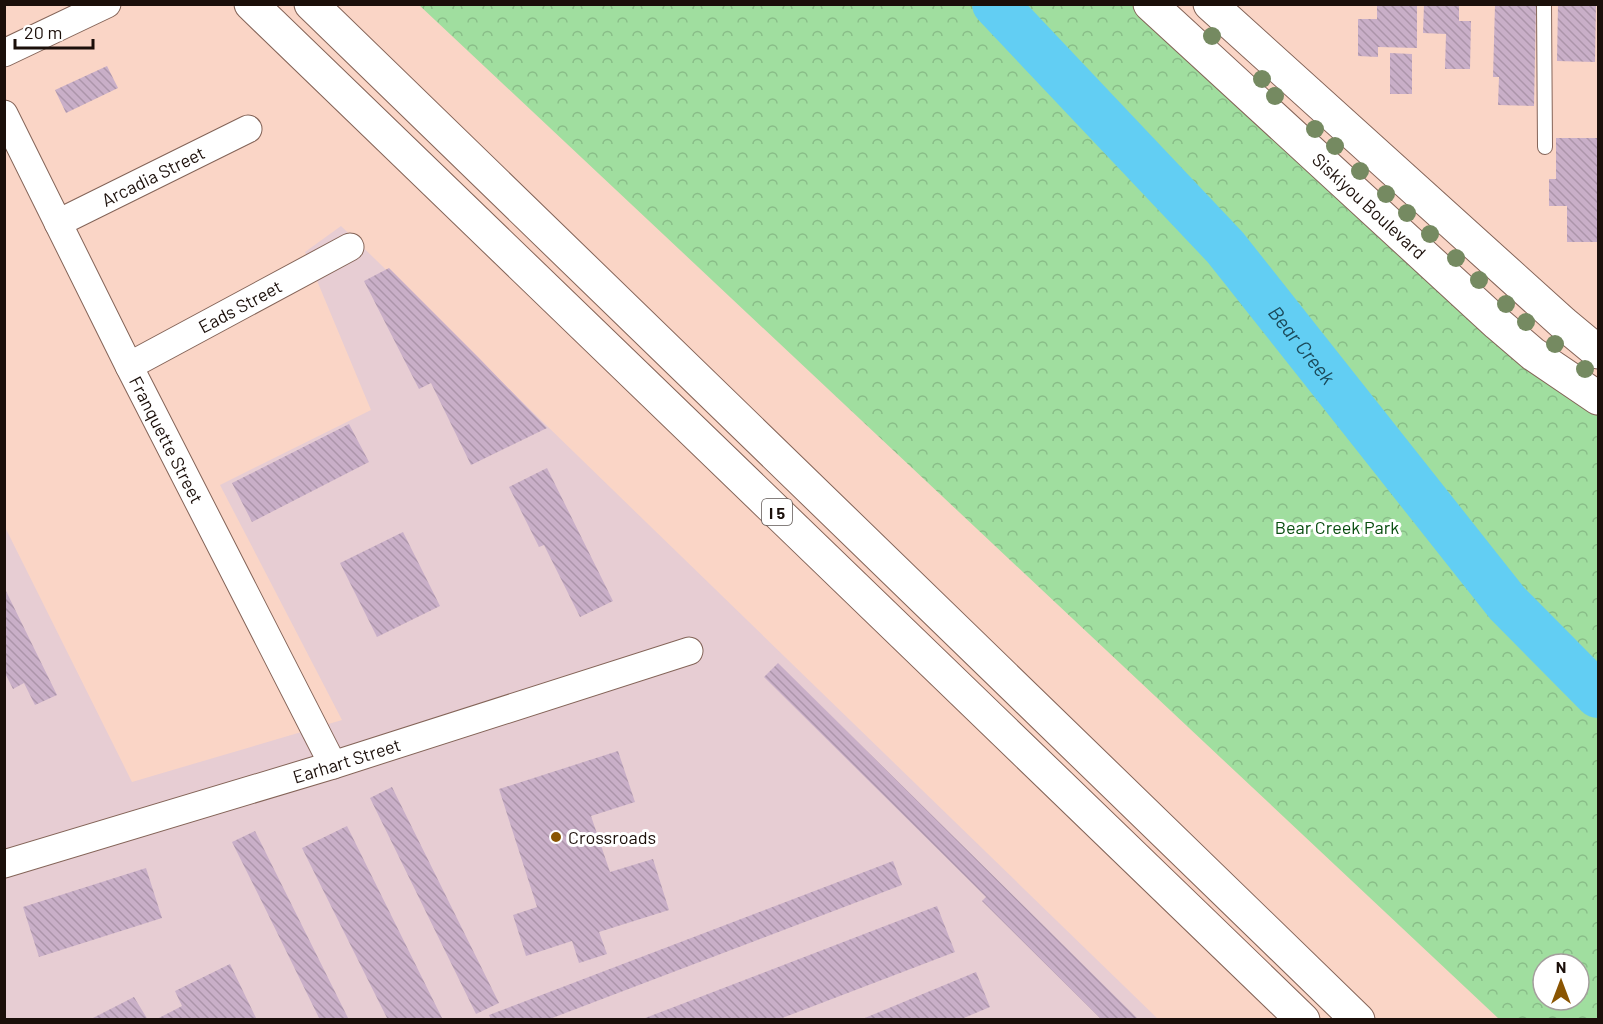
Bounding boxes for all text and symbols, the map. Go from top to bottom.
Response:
scale bar [15,12,93,50]
text: 20 m [24,21,62,43]
street label: Arcadia Street [98,141,208,211]
street label: Siskiyou Boulevard [1308,148,1431,263]
street label: Eads Street [194,275,285,338]
water label: Bear Creek [1264,301,1341,389]
street label: Franquette Street [125,372,208,507]
road number: I 5 [762,499,792,525]
park label: Bear Creek Park [1275,516,1399,538]
street label: Earhart Street [290,733,403,787]
place label: Crossroads [568,826,656,848]
marker: Crossroads [549,830,563,844]
north arrow [1531,952,1591,1012]
text: N [1556,957,1566,976]

